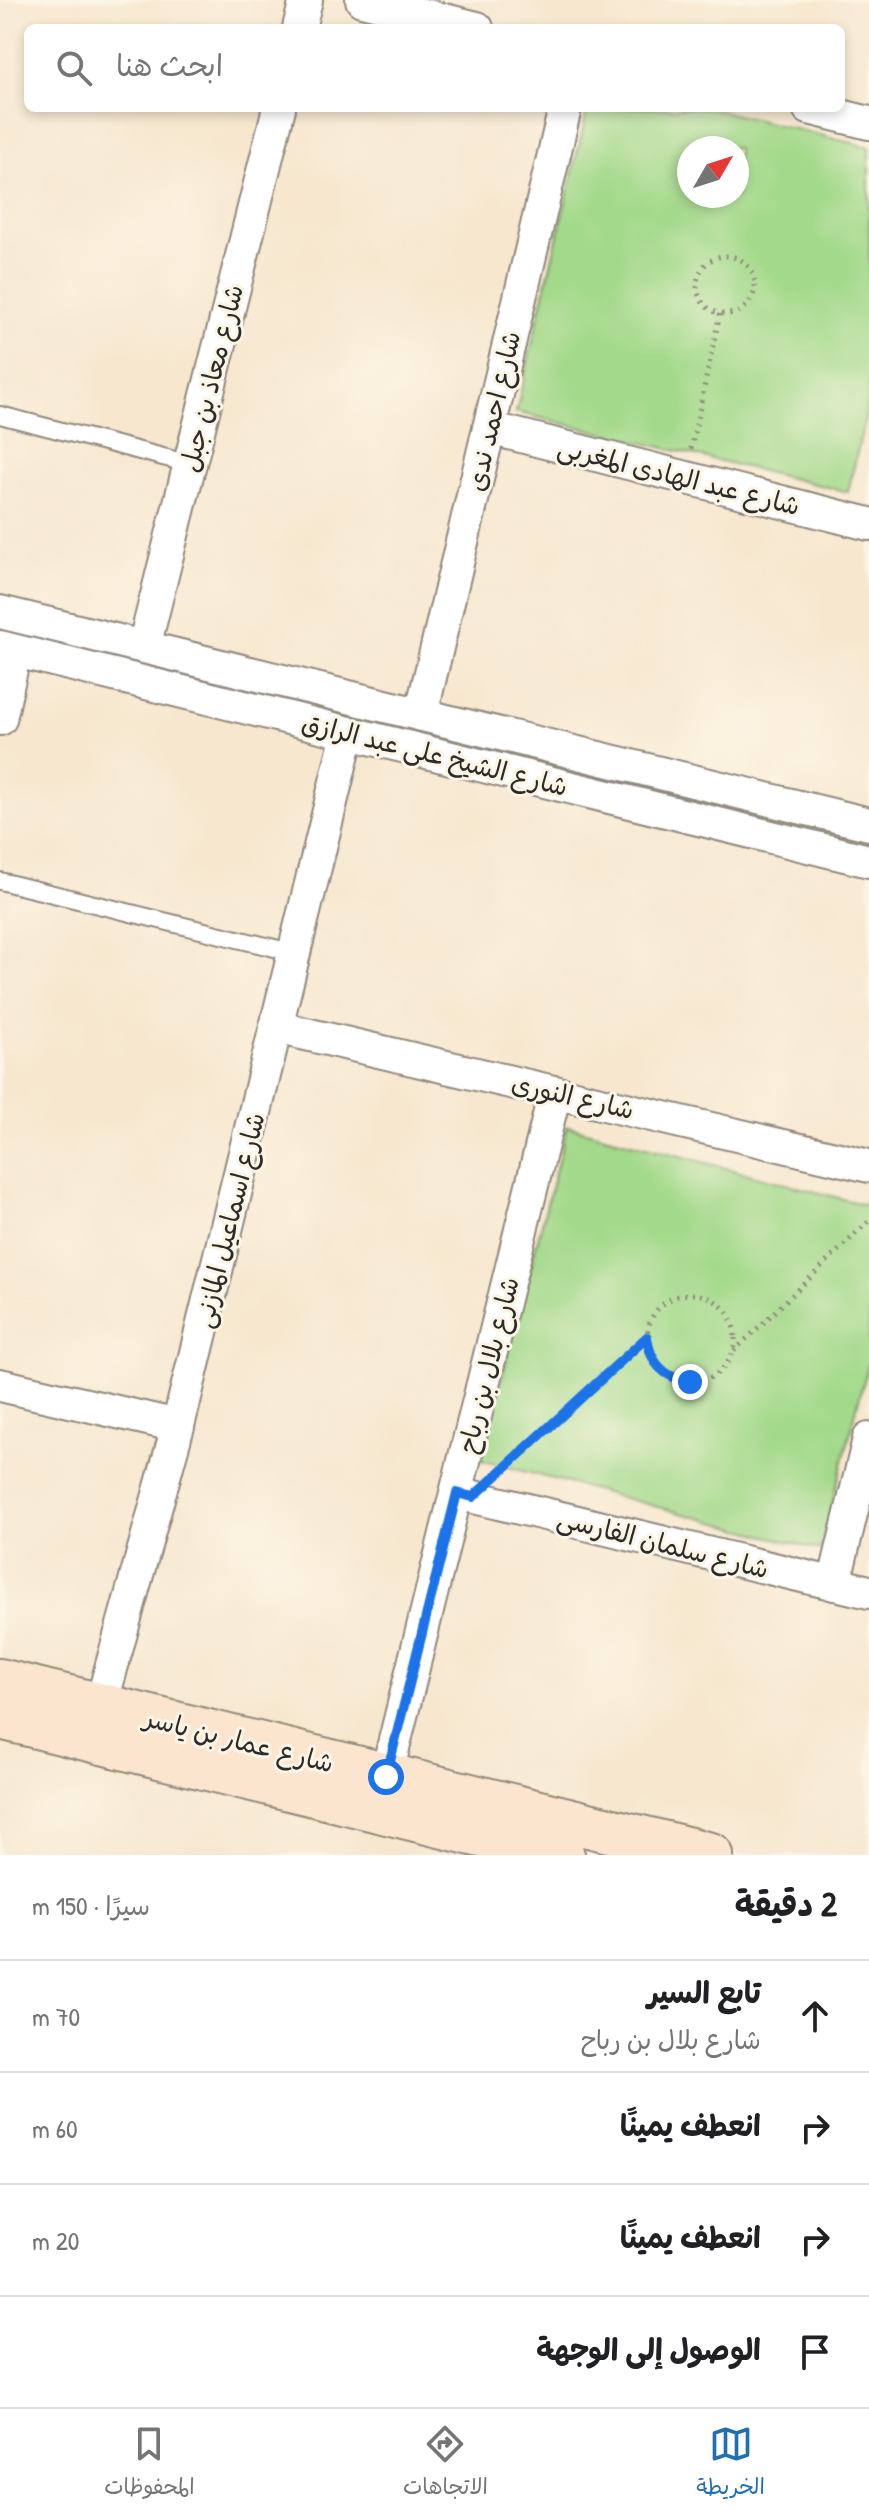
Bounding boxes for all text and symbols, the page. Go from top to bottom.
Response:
search box [24,24,845,112]
text: ابحث هنا [116,45,223,85]
icon: search [52,46,96,90]
north arrow [677,136,749,208]
street label: شارع معاذ بن جبل [171,281,252,476]
street label: شارع احمد ندى [458,328,529,495]
street label: شارع عبد الهادى المغربى [554,429,804,524]
street label: شارع الشيخ على عبد الرازق [298,704,572,805]
street label: شارع النورى [508,1065,638,1128]
street label: شارع اسماعيل المازنى [185,1109,274,1332]
street label: شارع بلال بن رباح [449,1273,528,1457]
route end [672,1364,708,1400]
street label: شارع سلمان الفارسى [553,1500,773,1587]
street label: شارع عمار بن ياسر [138,1699,337,1781]
route start [368,1759,404,1795]
text: 2 دقيقة [735,1881,837,1927]
text: سيرًا · 150 m [32,1888,150,1923]
text: تابع السير [647,1972,761,2012]
icon: ahead [793,1994,837,2038]
text: 70 m [32,1999,80,2034]
text: شارع بلال بن رباح [580,2022,761,2057]
text: انعطف يمينًا [620,2105,761,2145]
icon: right [793,2106,837,2150]
text: 60 m [32,2111,78,2146]
text: انعطف يمينًا [620,2217,761,2257]
icon: right [793,2218,837,2262]
text: 20 m [32,2223,80,2258]
text: الوصول إلى الوجهة [536,2329,761,2369]
icon: arrive [793,2330,837,2374]
tab: المحفوظات [104,2422,195,2506]
tab: الاتجاهات [403,2422,488,2506]
tab: الخريطة [696,2422,765,2506]

